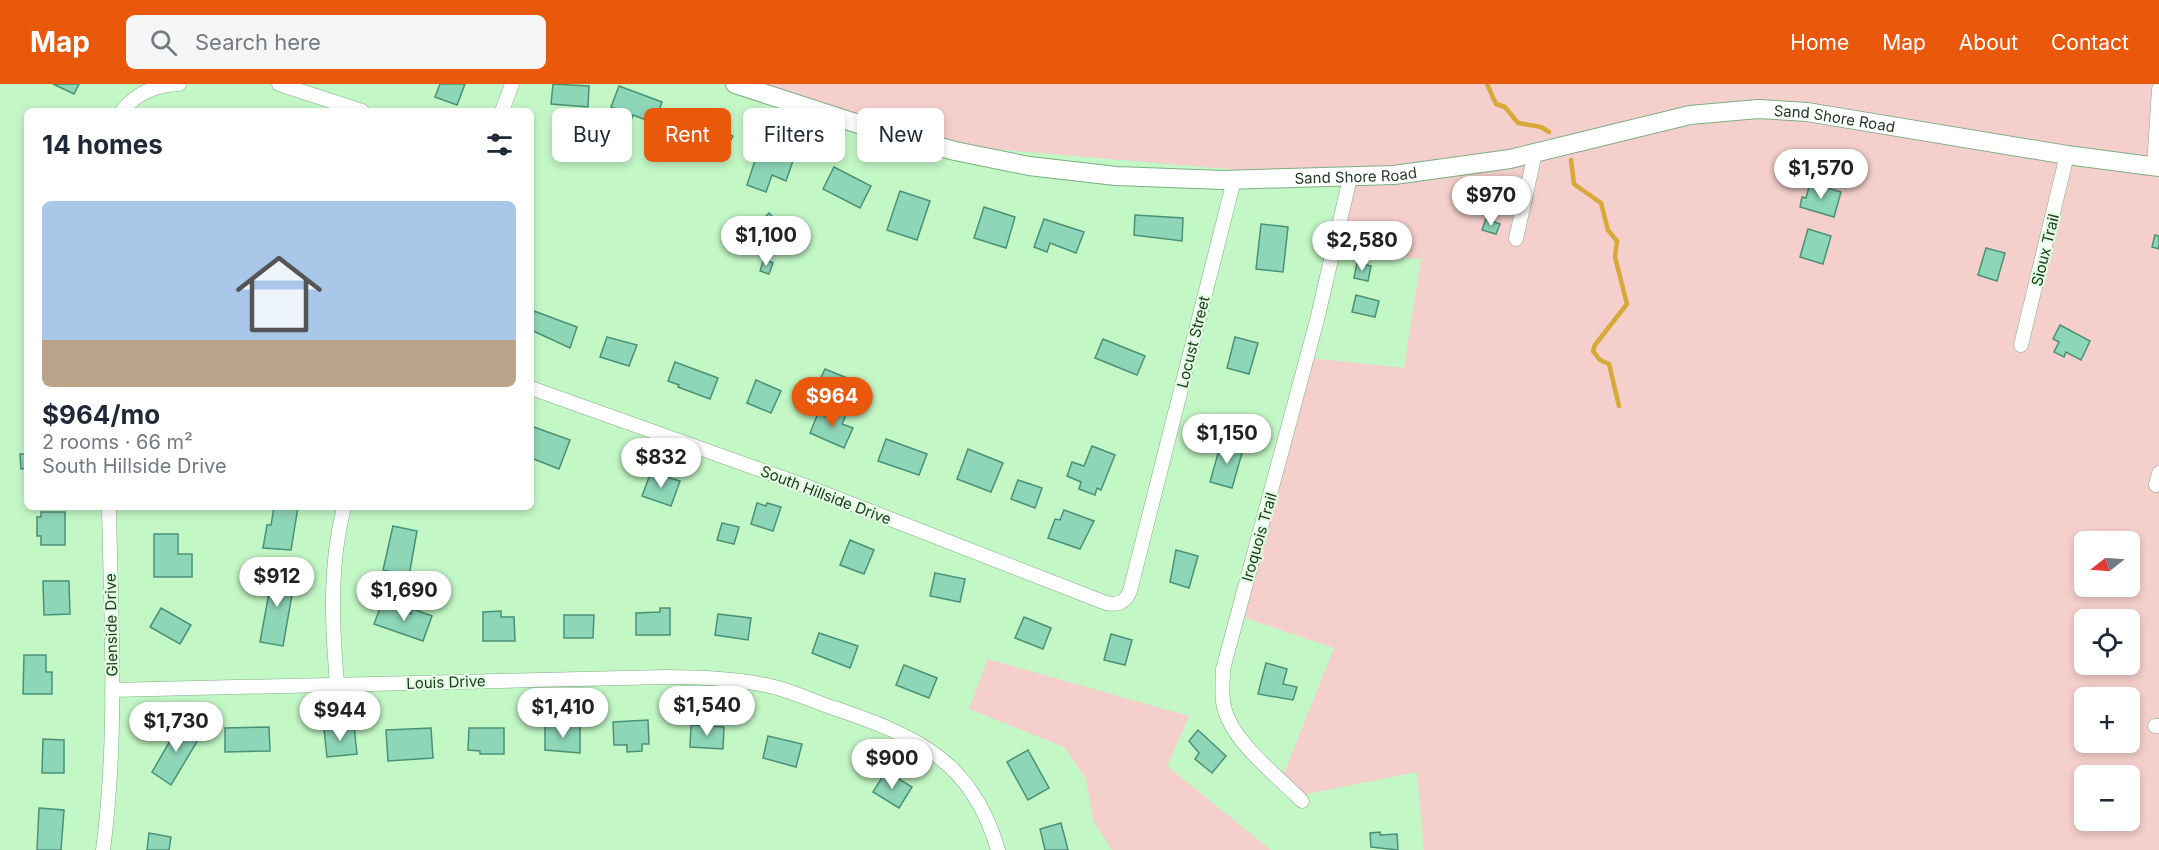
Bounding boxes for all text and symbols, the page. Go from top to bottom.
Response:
search box [126,15,546,69]
text: Map [30,25,90,59]
icon: search [147,26,180,59]
text: Search here [195,29,321,55]
text: Home [1790,30,1849,55]
text: Map [1882,30,1926,55]
text: About [1959,30,2018,55]
text: Contact [2051,30,2129,55]
street label: Sand Shore Road [1773,100,1897,136]
chip: Buy [552,108,632,162]
chip: Rent [644,108,731,162]
chip: Filters [743,108,845,162]
chip: New [857,108,944,162]
icon: filters [483,128,516,161]
text: 14 homes [42,129,163,160]
pin: $1,570 [1772,149,1870,200]
text: $1,570 [1788,156,1854,180]
street label: Sand Shore Road [1294,162,1418,187]
pin: $970 [1455,176,1527,227]
text: $970 [1466,183,1516,207]
street label: Sioux Trail [2027,212,2063,288]
pin: $1,100 [717,216,815,267]
pin: $2,580 [1313,221,1411,272]
text: $1,100 [735,223,797,247]
text: $2,580 [1326,228,1398,252]
icon: home [225,240,333,348]
street label: Locust Street [1172,294,1214,390]
pin: $964 [796,377,868,428]
text: $964 [806,384,858,408]
text: $964/mo [42,399,160,430]
pin: $1,150 [1178,414,1276,465]
text: $1,150 [1196,421,1258,445]
text: 2 rooms · 66 m² [42,430,193,454]
pin: $832 [625,438,697,489]
text: $832 [635,445,687,469]
text: South Hillside Drive [42,454,227,478]
street label: South Hillside Drive [758,461,894,529]
street label: Iroquois Trail [1237,490,1281,584]
north arrow [2074,531,2140,597]
map controls [2074,531,2140,831]
pin: $912 [241,557,313,608]
text: $912 [253,564,301,588]
pin: $1,690 [355,571,453,622]
street label: Glenside Drive [101,573,121,677]
text: $1,690 [370,578,438,602]
button: locate [2074,609,2140,675]
street label: Louis Drive [406,671,486,693]
pin: $1,540 [658,686,756,737]
button: + [2074,687,2140,753]
pin: $1,410 [514,688,612,739]
pin: $944 [304,691,376,742]
text: $1,540 [673,693,741,717]
text: $1,410 [531,695,595,719]
text: $944 [313,698,367,722]
pin: $1,730 [127,702,225,753]
text: $1,730 [143,709,209,733]
pin: $900 [856,739,928,790]
text: $900 [865,746,919,770]
button: − [2074,765,2140,831]

